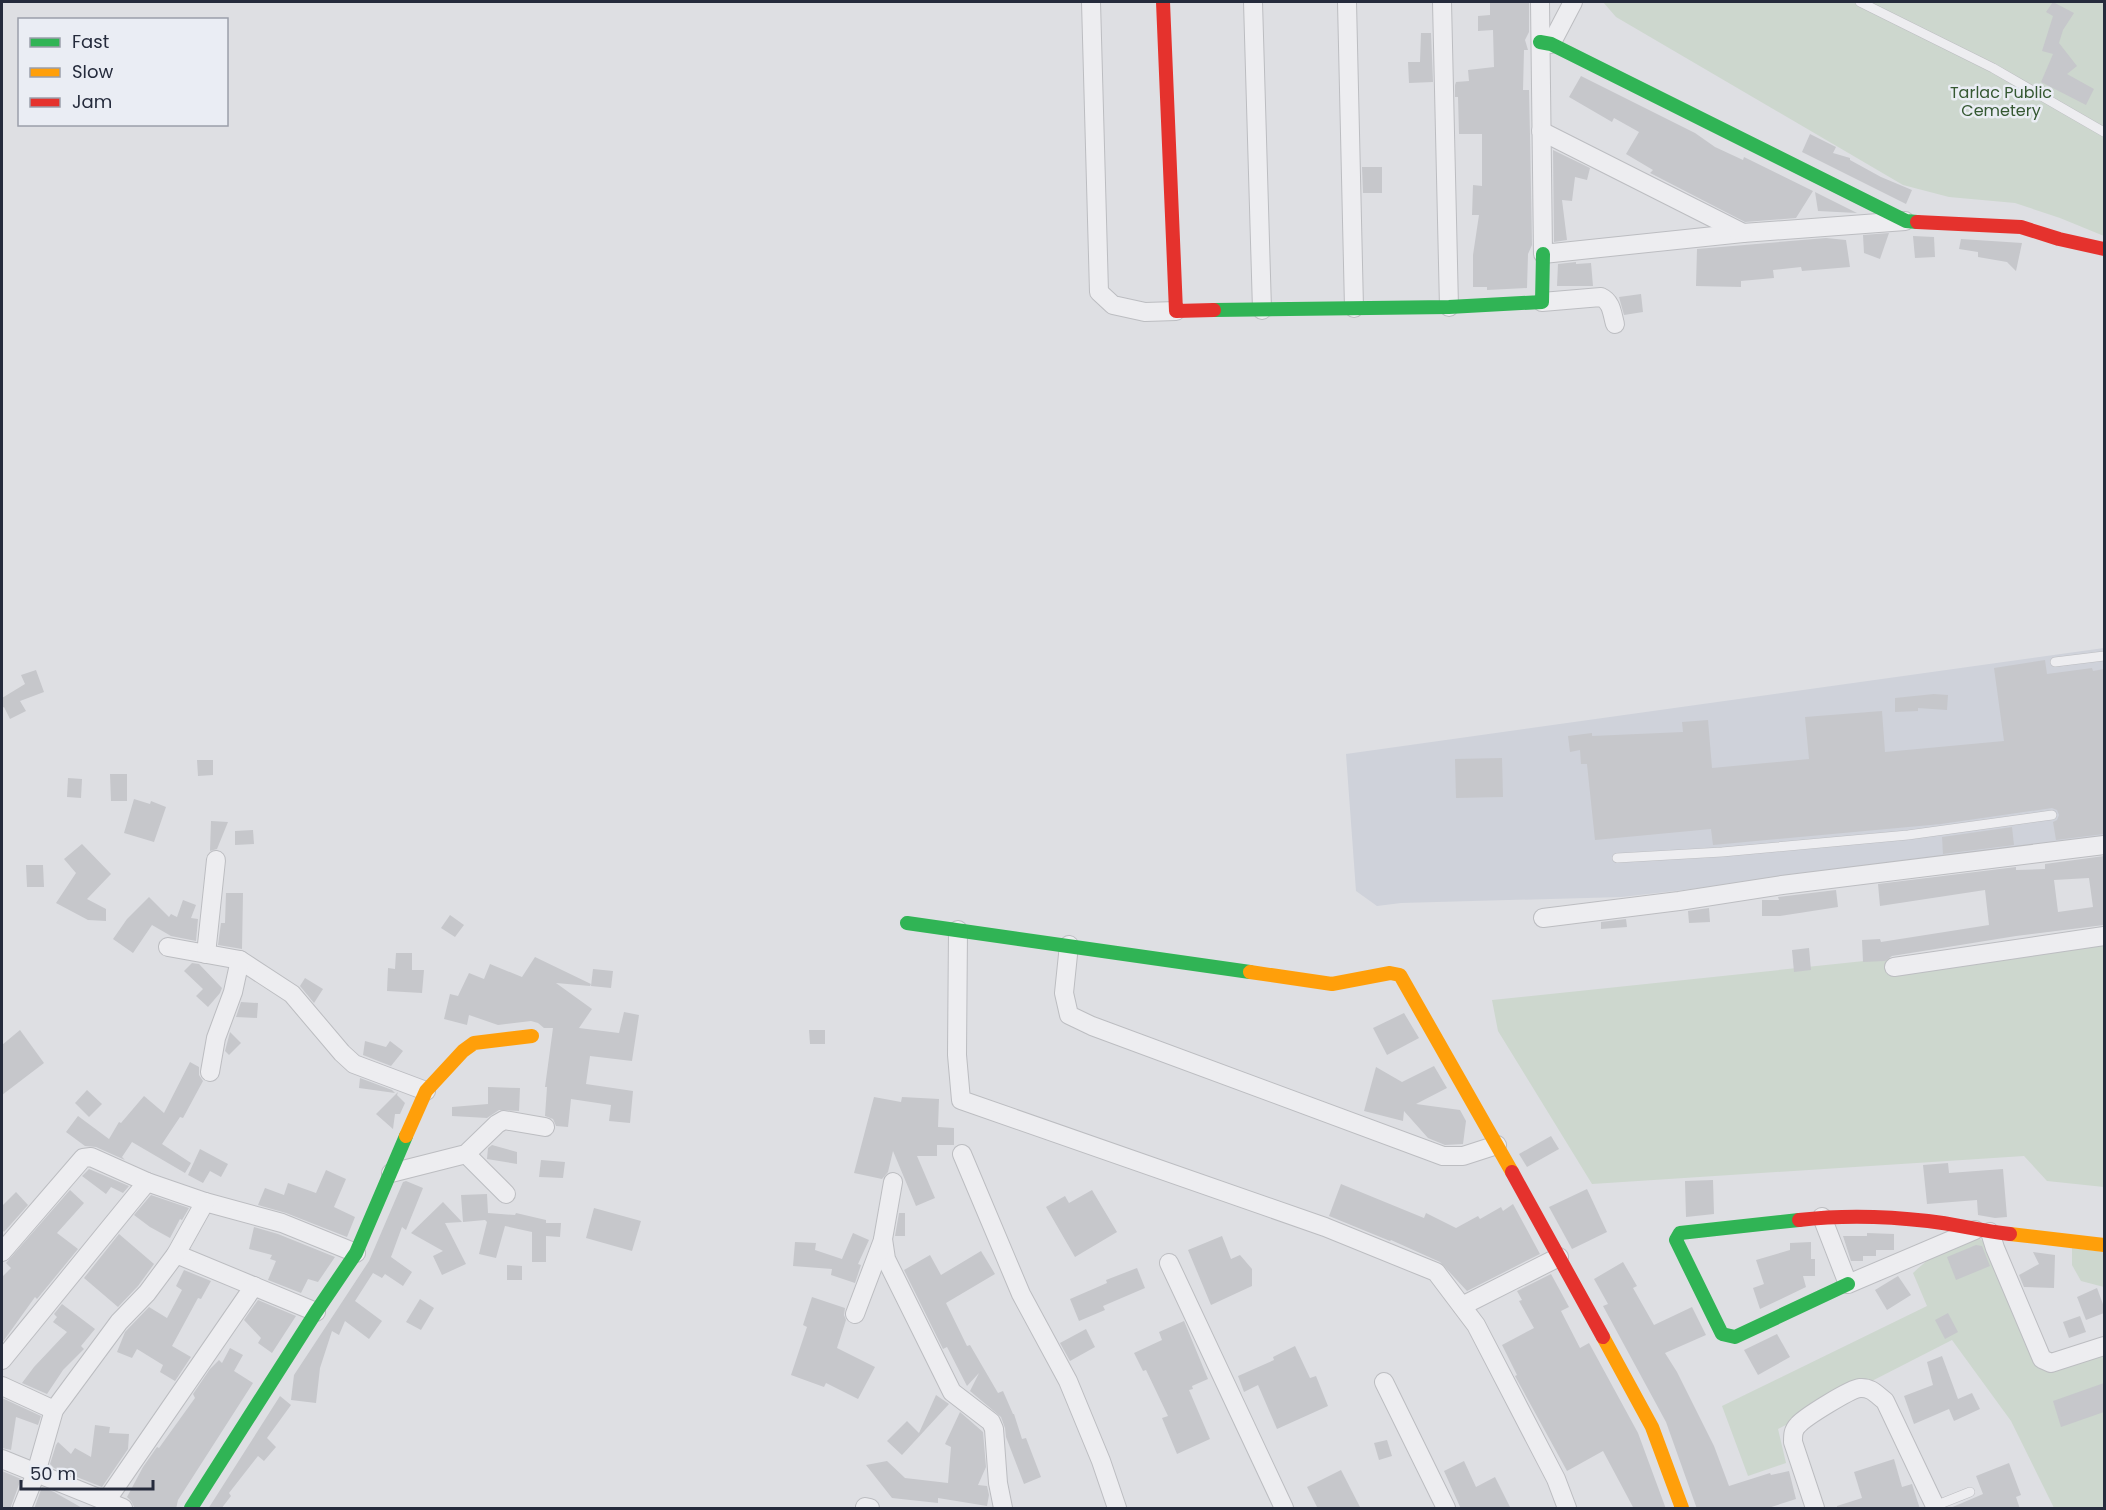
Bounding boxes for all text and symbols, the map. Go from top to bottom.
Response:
legend [18,18,228,126]
text: Fast [72,29,109,54]
text: Slow [72,59,114,84]
park label: Tarlac Public Cemetery [1950,81,2052,122]
text: Jam [72,89,112,114]
scale bar [21,1453,153,1491]
text: 50 m [30,1461,76,1486]

